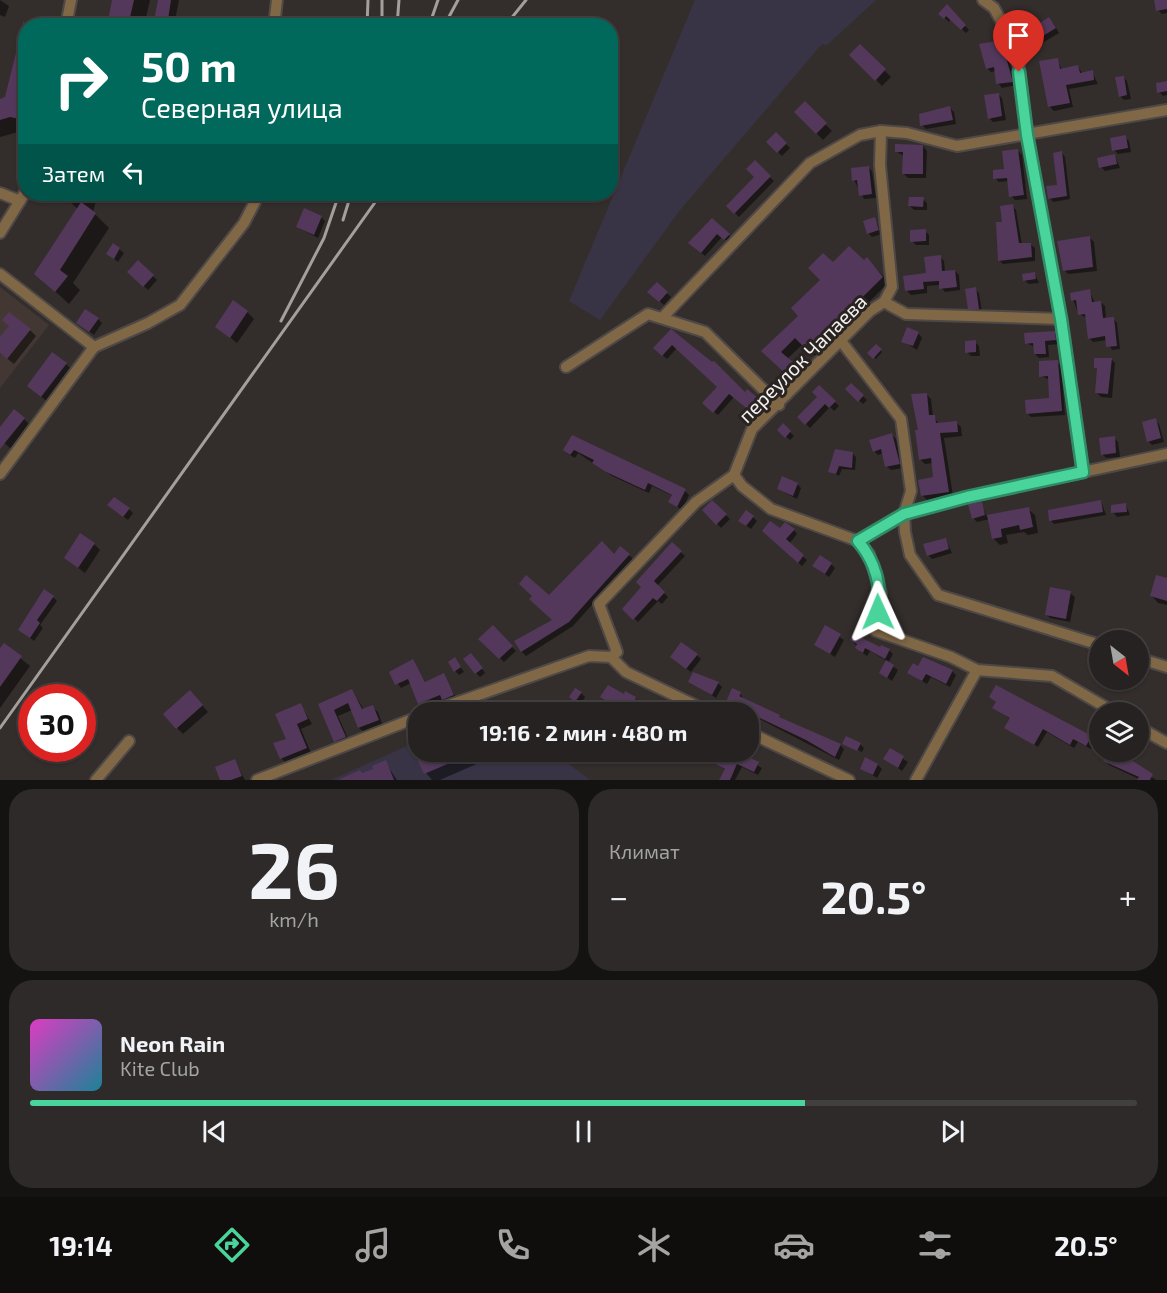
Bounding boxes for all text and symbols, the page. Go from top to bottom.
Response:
pin [993,10,1044,72]
icon: arrive [1002,19,1035,52]
text: 50 m [141,40,237,90]
icon: right [42,42,120,120]
text: Северная улица [141,91,343,123]
icon: left [117,156,150,189]
text: Затем [42,160,105,186]
street label: переулок Чапаева [733,289,872,428]
position arrow [846,580,910,644]
north arrow [1089,630,1149,690]
map controls [1089,630,1149,762]
speed limit sign: 30 [18,684,96,762]
button: layers [1089,702,1149,762]
text: 19:16 · 2 мин · 480 m [480,719,687,745]
text: 26 [248,821,340,915]
text: Климат [609,839,680,863]
text: 20.5° [821,869,926,923]
text: − [609,876,628,916]
text: + [1119,876,1137,916]
text: km/h [269,907,319,931]
text: Neon Rain [120,1030,225,1056]
text: Kite Club [120,1056,200,1080]
icon: previous [198,1115,231,1148]
icon: pause [567,1115,600,1148]
icon: next [936,1115,969,1148]
icon: directions [211,1224,253,1266]
icon: music [352,1224,394,1266]
icon: phone [492,1224,534,1266]
icon: climate [633,1224,675,1266]
icon: car [773,1224,815,1266]
icon: filters [914,1224,956,1266]
text: 19:14 [49,1229,113,1261]
text: 20.5° [1054,1229,1118,1261]

